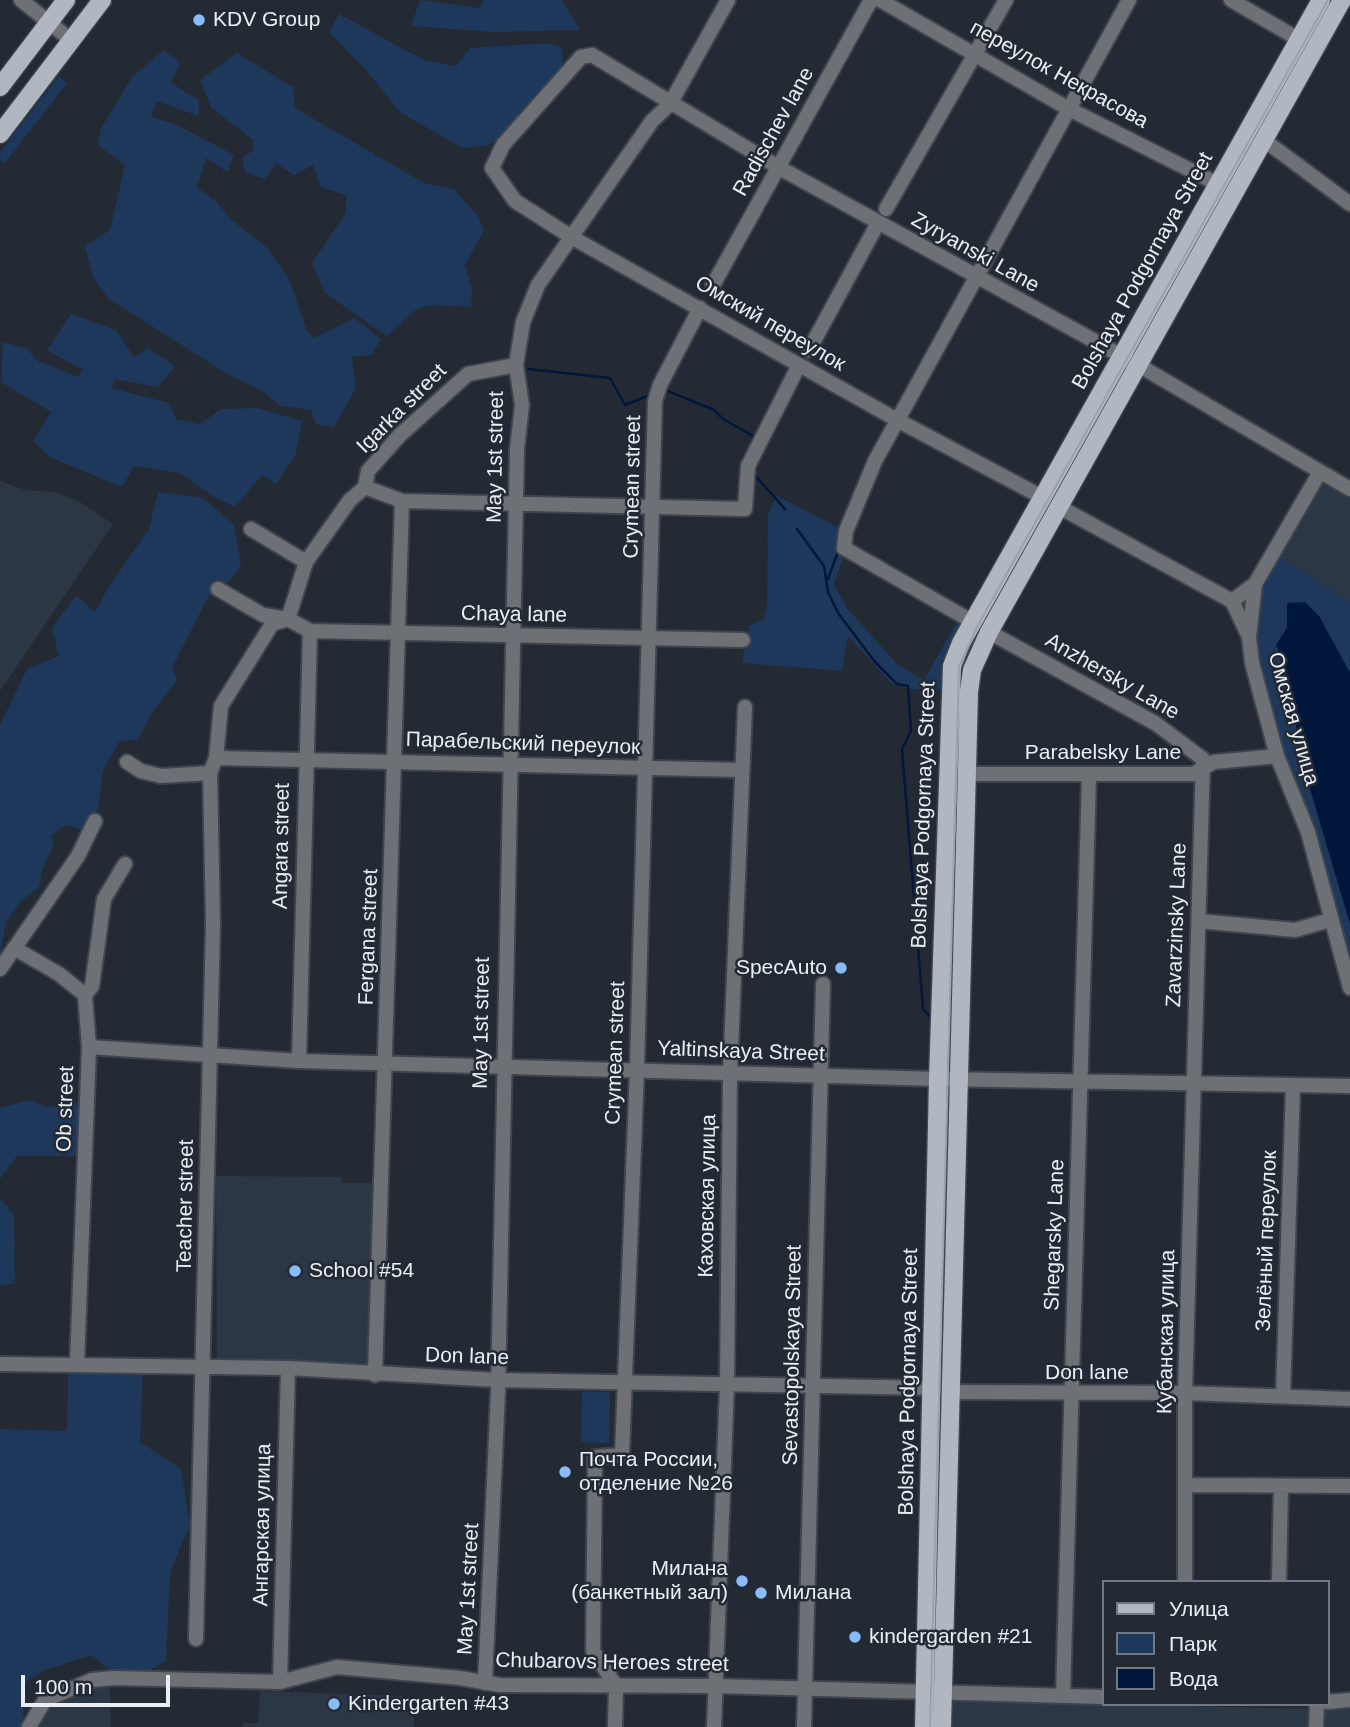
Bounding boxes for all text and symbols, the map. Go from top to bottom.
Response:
place label: KDV Group [213,7,320,33]
marker: KDV Group [191,12,207,28]
street label: переулок Некрасова [966,16,1152,134]
street label: Radischev lane [728,63,820,201]
street label: Bolshaya Podgornaya Street [1067,148,1219,394]
street label: Zyryanski Lane [907,207,1043,299]
street label: Омский переулок [690,271,850,377]
street label: Igarka street [352,359,452,459]
street label: May 1st street [482,391,510,523]
street label: Crymean street [619,415,647,559]
street label: Chaya lane [461,601,567,629]
street label: Anzhersky Lane [1040,628,1184,726]
street label: Омская улица [1262,649,1324,789]
street label: Bolshaya Podgornaya Street [907,681,941,949]
street label: Парабельский переулок [405,727,641,761]
street label: Parabelsky Lane [1025,740,1181,766]
street label: Angara street [268,783,296,909]
street label: Zavarzinsky Lane [1162,842,1192,1008]
street label: Fergana street [354,868,384,1006]
place label: SpecAuto [736,955,827,981]
street label: May 1st street [468,957,496,1089]
marker: SpecAuto [833,960,849,976]
street label: Crymean street [601,981,631,1125]
street label: Yaltinskaya Street [657,1036,825,1068]
street label: Ob street [52,1065,80,1153]
street label: Каховская улица [694,1114,722,1278]
street label: Teacher street [172,1139,200,1273]
street label: Зелёный переулок [1251,1150,1283,1332]
street label: Shegarsky Lane [1040,1159,1070,1311]
street label: Sevastopolskaya Street [778,1244,808,1466]
street label: Bolshaya Podgornaya Street [894,1248,924,1516]
street label: Кубанская улица [1153,1250,1181,1414]
place label: School #54 [309,1258,414,1284]
marker: School #54 [287,1263,303,1279]
street label: Don lane [425,1343,509,1371]
street label: Don lane [1045,1360,1129,1386]
street label: Ангарская улица [249,1443,277,1607]
place label: Почта России, отделение №26 [579,1447,733,1497]
marker: Почта России, отделение №26 [557,1464,573,1480]
street label: May 1st street [453,1522,485,1656]
place label: Милана (банкетный зал) [571,1556,728,1606]
marker: Милана (банкетный зал) [734,1573,750,1589]
place label: Милана [775,1580,851,1606]
legend [1102,1580,1329,1706]
marker: Милана [753,1585,769,1601]
text: Улица [1169,1597,1229,1620]
place label: kindergarden #21 [869,1624,1032,1650]
marker: kindergarden #21 [847,1629,863,1645]
text: Парк [1169,1632,1217,1655]
street label: Chubarovs Heroes street [495,1648,729,1678]
scale bar [24,1660,173,1704]
text: Вода [1169,1667,1218,1690]
text: 100 m [34,1675,92,1698]
place label: Kindergarten #43 [348,1691,509,1717]
marker: Kindergarten #43 [326,1696,342,1712]

